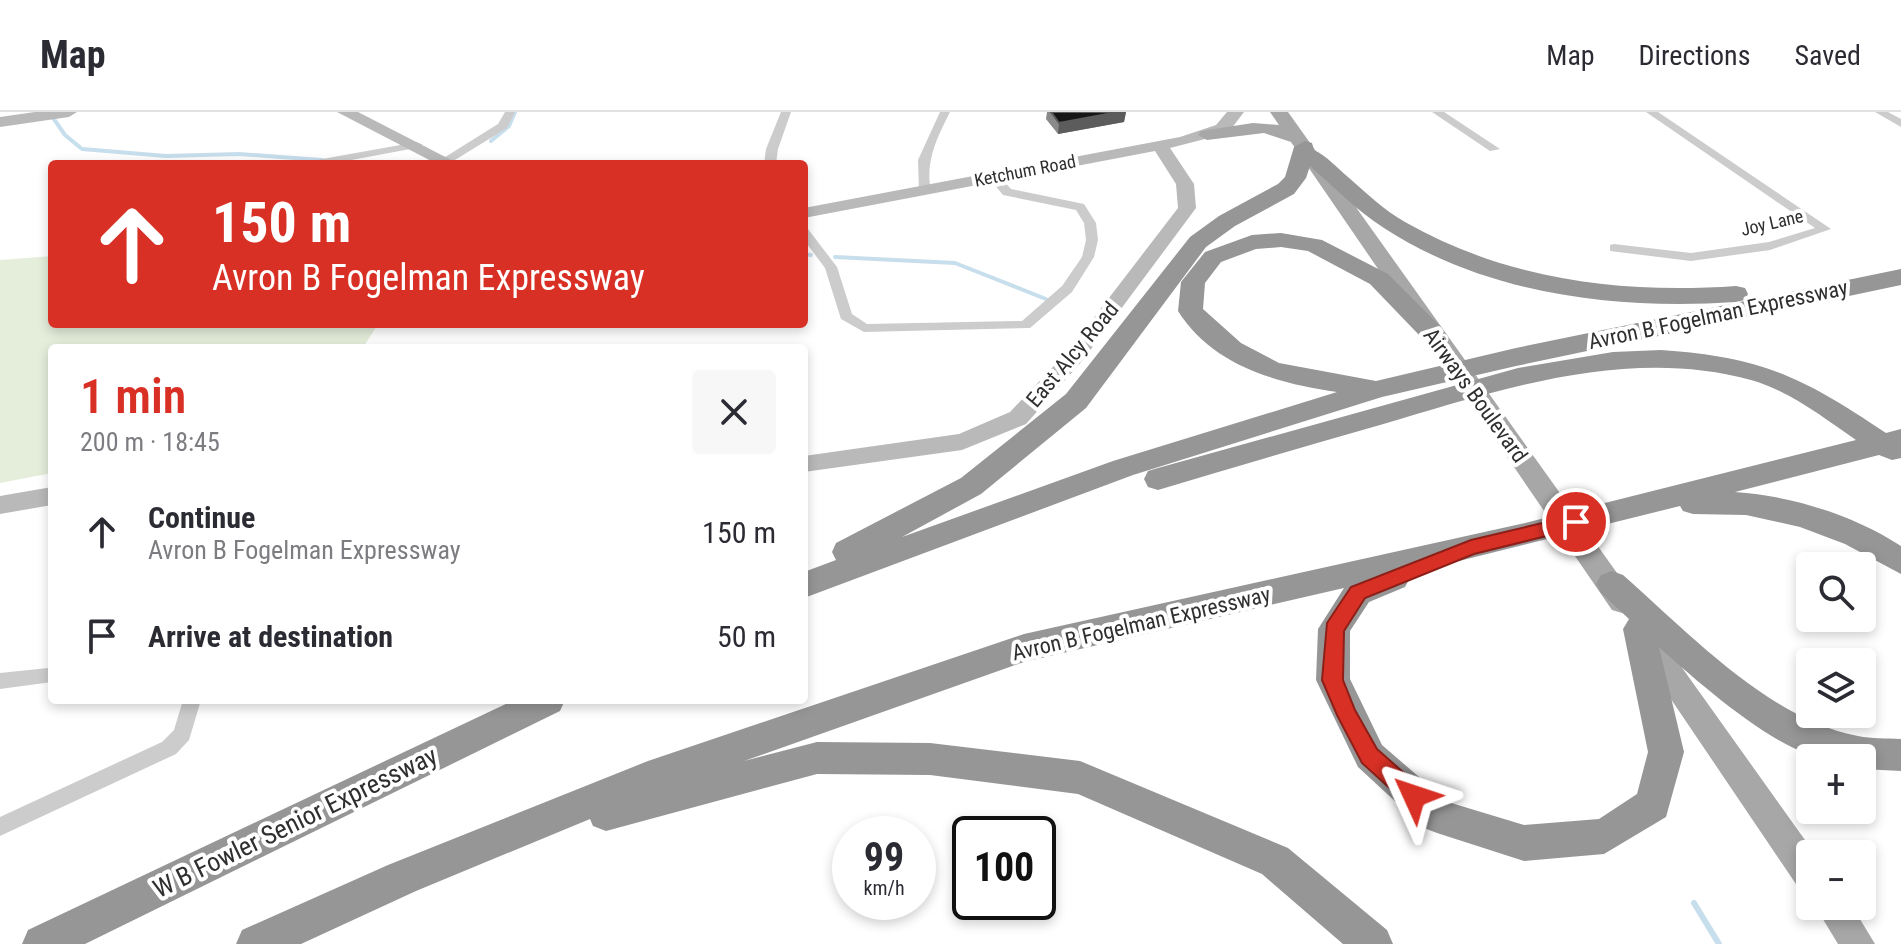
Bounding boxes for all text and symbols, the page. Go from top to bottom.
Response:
text: Map [40,33,106,77]
text: Map [1546,39,1595,72]
text: Directions [1639,39,1750,72]
text: Saved [1794,39,1861,72]
street label: Ketchum Road [972,150,1077,191]
text: 150 m [212,190,351,256]
icon: ahead [80,192,184,296]
street label: Joy Lane [1739,205,1805,240]
text: Avron B Fogelman Expressway [212,257,645,299]
street label: Avron B Fogelman Expressway [1586,275,1850,354]
street label: East Alcy Road [1021,297,1124,412]
street label: Airways Boulevard [1419,323,1533,467]
text: 1 min [80,368,186,425]
button: close [692,370,776,454]
text: 200 m · 18:45 [80,427,220,457]
pin [1542,488,1610,556]
text: Continue [148,500,255,535]
icon: arrive [1554,500,1598,544]
icon: ahead [80,510,124,554]
text: 150 m [702,515,776,550]
text: Avron B Fogelman Expressway [148,535,461,565]
map controls [1796,552,1876,920]
button: search [1796,552,1876,632]
street label: Avron B Fogelman Expressway [1009,582,1273,665]
icon: arrive [80,614,124,658]
text: Arrive at destination [148,619,393,654]
text: 50 m [717,619,776,654]
button: layers [1796,648,1876,728]
street label: W B Fowler Senior Expressway [148,740,442,904]
button: + [1796,744,1876,824]
position arrow [1372,754,1456,838]
speed limit sign: 100 [952,816,1056,920]
text: 99 [864,834,904,881]
button: − [1796,840,1876,920]
text: km/h [863,876,905,900]

